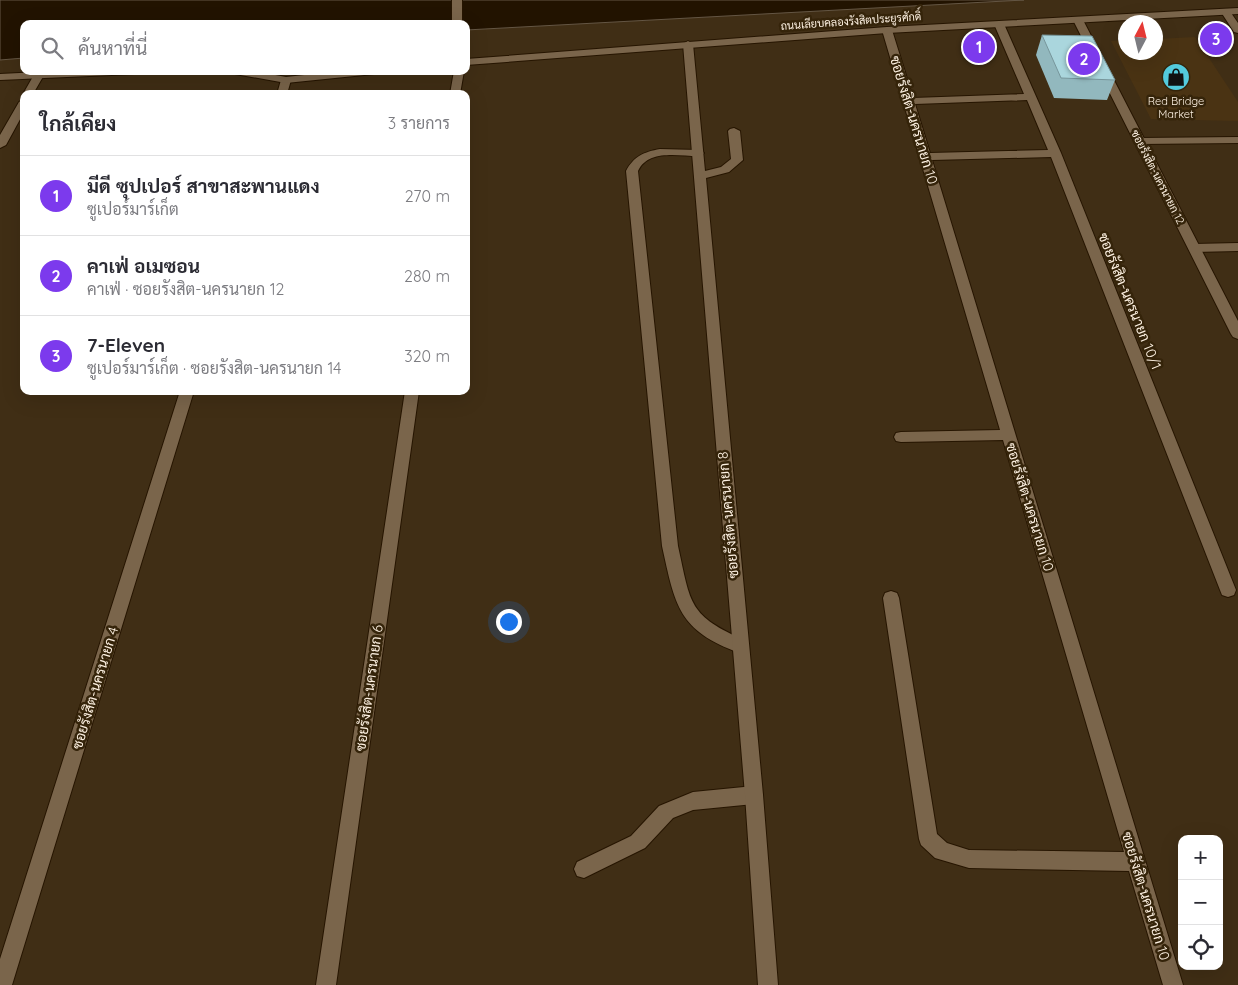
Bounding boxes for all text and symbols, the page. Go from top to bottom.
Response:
street label: ถนนเลียบคลองรังสิตประยูรศักดิ์ [780,5,922,34]
north arrow [1118,15,1163,60]
search box [20,20,470,75]
pin: 3 [1200,20,1232,58]
pin: 1 [963,28,995,66]
icon: search [38,34,66,62]
text: ค้นหาที่นี่ [78,36,147,60]
pin: 2 [1068,40,1100,78]
street label: ซอยรังสิต-นครนายก 10 [886,54,942,186]
shop icon: Red Bridge Market [1161,62,1191,92]
place label: Red Bridge Market [1148,94,1204,121]
text: ใกล้เคียง [40,110,116,136]
text: 3 รายการ [388,113,450,133]
street label: ซอยรังสิต-นครนายก 12 [1128,127,1188,227]
text: มีดี ซุปเปอร์ สาขาสะพานแดง [87,174,320,198]
text: 1 [53,186,59,206]
text: 270 m [405,186,450,206]
text: ซูเปอร์มาร์เก็ต [87,199,179,219]
street label: ซอยรังสิต-นครนายก 10/1 [1094,230,1166,372]
text: คาเฟ่ อเมซอน [87,254,200,278]
text: 2 [51,266,61,286]
text: 280 m [404,266,450,286]
text: คาเฟ่ · ซอยรังสิต-นครนายก 12 [87,279,284,299]
text: 7-Eleven [87,333,165,357]
text: 3 [52,346,60,366]
text: 320 m [404,346,450,366]
text: ซูเปอร์มาร์เก็ต · ซอยรังสิต-นครนายก 14 [87,358,342,378]
street label: ซอยรังสิต-นครนายก 10 [1002,441,1058,573]
street label: ซอยรังสิต-นครนายก 8 [713,451,743,579]
your location [496,609,522,635]
street label: ซอยรังสิต-นครนายก 6 [351,623,387,752]
street label: ซอยรังสิต-นครนายก 4 [68,625,122,751]
street label: ซอยรังสิต-นครนายก 10 [1118,830,1174,962]
map controls [1178,835,1223,970]
button: + [1178,835,1223,880]
button: − [1178,880,1223,925]
button: locate [1178,925,1223,970]

